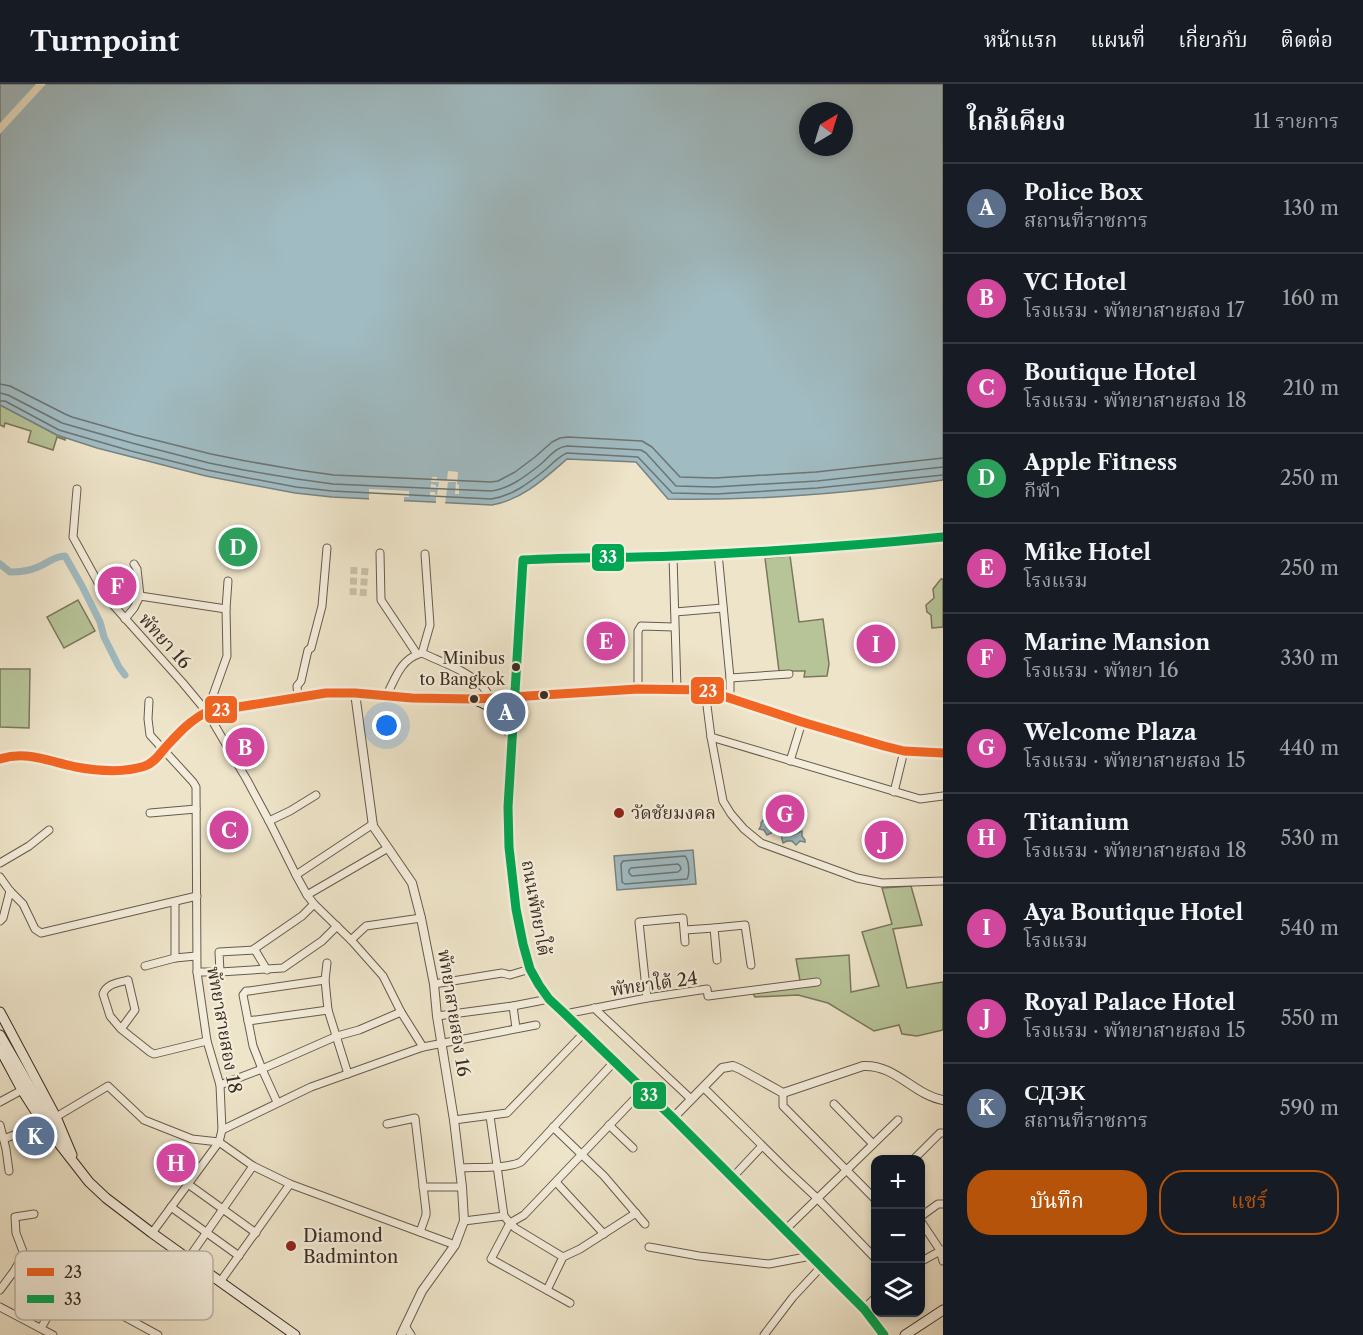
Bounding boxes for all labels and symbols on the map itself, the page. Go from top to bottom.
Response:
north arrow [799,102,853,156]
pin: D [218,524,258,570]
line badge: 33 [591,543,625,572]
text: 33 [599,547,617,567]
pin: F [98,564,136,608]
street label: พัทยา 16 [134,609,196,673]
pin: E [586,618,626,664]
pin: I [856,622,896,666]
place label: Minibus to Bangkok [420,648,506,689]
marker: Minibus to Bangkok [510,661,522,673]
line badge: 23 [690,676,725,705]
text: 23 [699,681,717,701]
unlabelled marker [538,689,550,701]
pin: A [486,690,526,734]
unlabelled marker [468,693,480,705]
line badge: 23 [204,695,238,724]
text: 23 [212,700,230,720]
your location [372,711,401,740]
pin: B [226,724,264,770]
pin: G [766,792,804,836]
place label: วัดชัยมงคล [631,802,716,824]
marker: วัดชัยมงคล [612,806,626,820]
pin: C [210,808,248,852]
pin: J [864,818,904,862]
street label: ถนนพัทยาใต้ [517,858,556,958]
street label: พัทยาสายสอง 16 [433,948,475,1078]
street label: พัทยาสายสอง 18 [202,965,246,1095]
street label: พัทยาใต้ 24 [609,966,699,1001]
line badge: 33 [632,1081,667,1110]
text: 33 [640,1085,658,1105]
pin: K [15,1114,54,1158]
pin: H [156,1140,195,1186]
place label: Diamond Badminton [303,1225,398,1268]
marker: Diamond Badminton [284,1239,298,1253]
legend [15,1251,213,1320]
text: 23 [64,1262,82,1282]
text: 33 [64,1289,82,1309]

